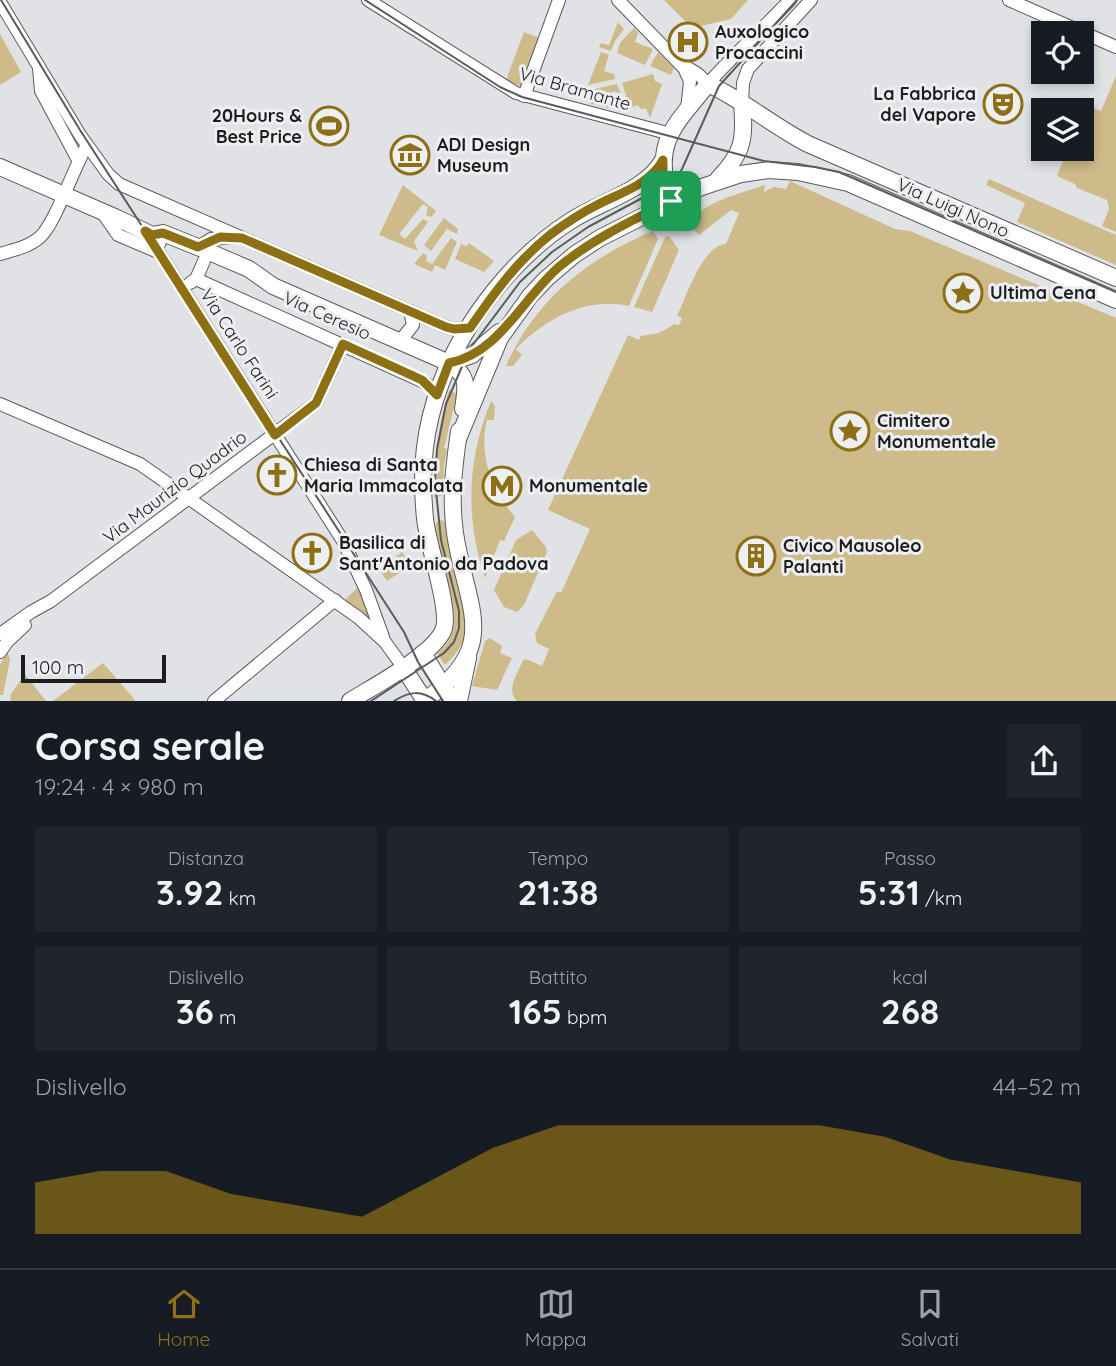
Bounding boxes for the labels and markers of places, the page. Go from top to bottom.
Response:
place label: Auxologico Procaccini [715,20,809,64]
hospital icon: Auxologico Procaccini [667,21,709,63]
place label: La Fabbrica del Vapore [873,82,976,126]
theatre icon: La Fabbrica del Vapore [982,83,1024,125]
place label: 20Hours & Best Price [212,104,302,148]
sports icon: 20Hours & Best Price [308,105,350,147]
place label: ADI Design Museum [437,133,530,177]
museum icon: ADI Design Museum [389,134,431,176]
pin [641,171,701,231]
place icon: Ultima Cena [942,272,984,314]
place label: Ultima Cena [990,281,1096,304]
place label: Cimitero Monumentale [877,409,996,453]
place icon: Cimitero Monumentale [829,410,871,452]
place label: Chiesa di Santa Maria Immacolata [304,453,463,497]
church icon: Chiesa di Santa Maria Immacolata [256,454,298,496]
metro station icon: Monumentale [481,465,523,507]
place label: Monumentale [529,474,648,497]
place label: Basilica di Sant'Antonio da Padova [339,531,548,575]
church icon: Basilica di Sant'Antonio da Padova [291,532,333,574]
place label: Civico Mausoleo Palanti [783,534,921,578]
building icon: Civico Mausoleo Palanti [735,535,777,577]

